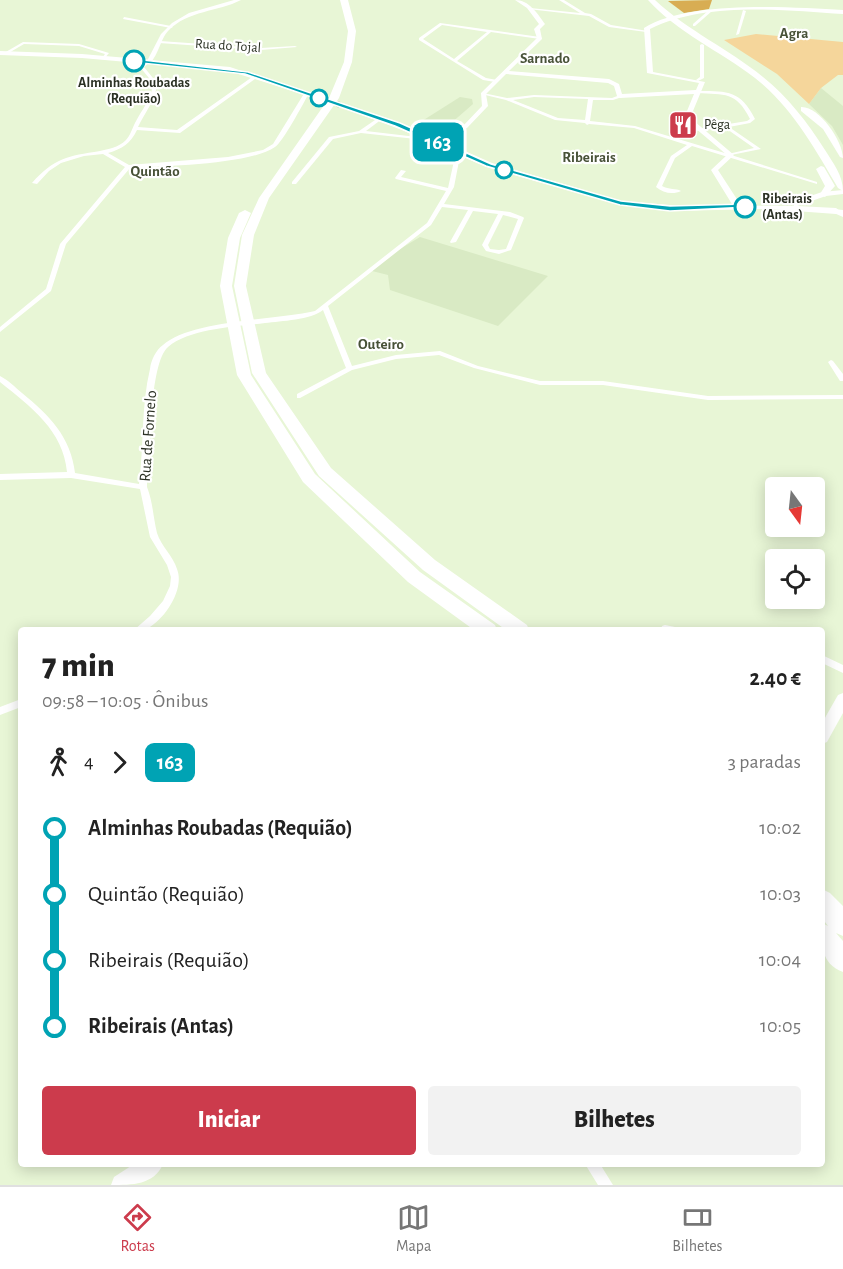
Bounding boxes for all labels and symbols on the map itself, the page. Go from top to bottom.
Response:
district label: Agra [780,26,808,41]
street label: Rua do Tojal [194,37,262,55]
marker: Alminhas Roubadas (Requião) [123,50,145,72]
district label: Sarnado [520,51,570,66]
place label: Alminhas Roubadas (Requião) [78,76,190,106]
unlabelled marker [310,89,328,107]
restaurant icon: Pêga [667,109,699,141]
place label: Pêga [704,118,731,132]
line badge: 163 [404,122,472,162]
district label: Ribeirais [562,150,616,165]
unlabelled marker [495,161,513,179]
district label: Quintão [130,164,180,179]
place label: Ribeirais (Antas) [762,192,812,222]
marker: Ribeirais (Antas) [734,196,756,218]
district label: Outeiro [358,337,404,352]
street label: Rua de Fornelo [137,390,159,482]
north arrow [765,477,825,537]

